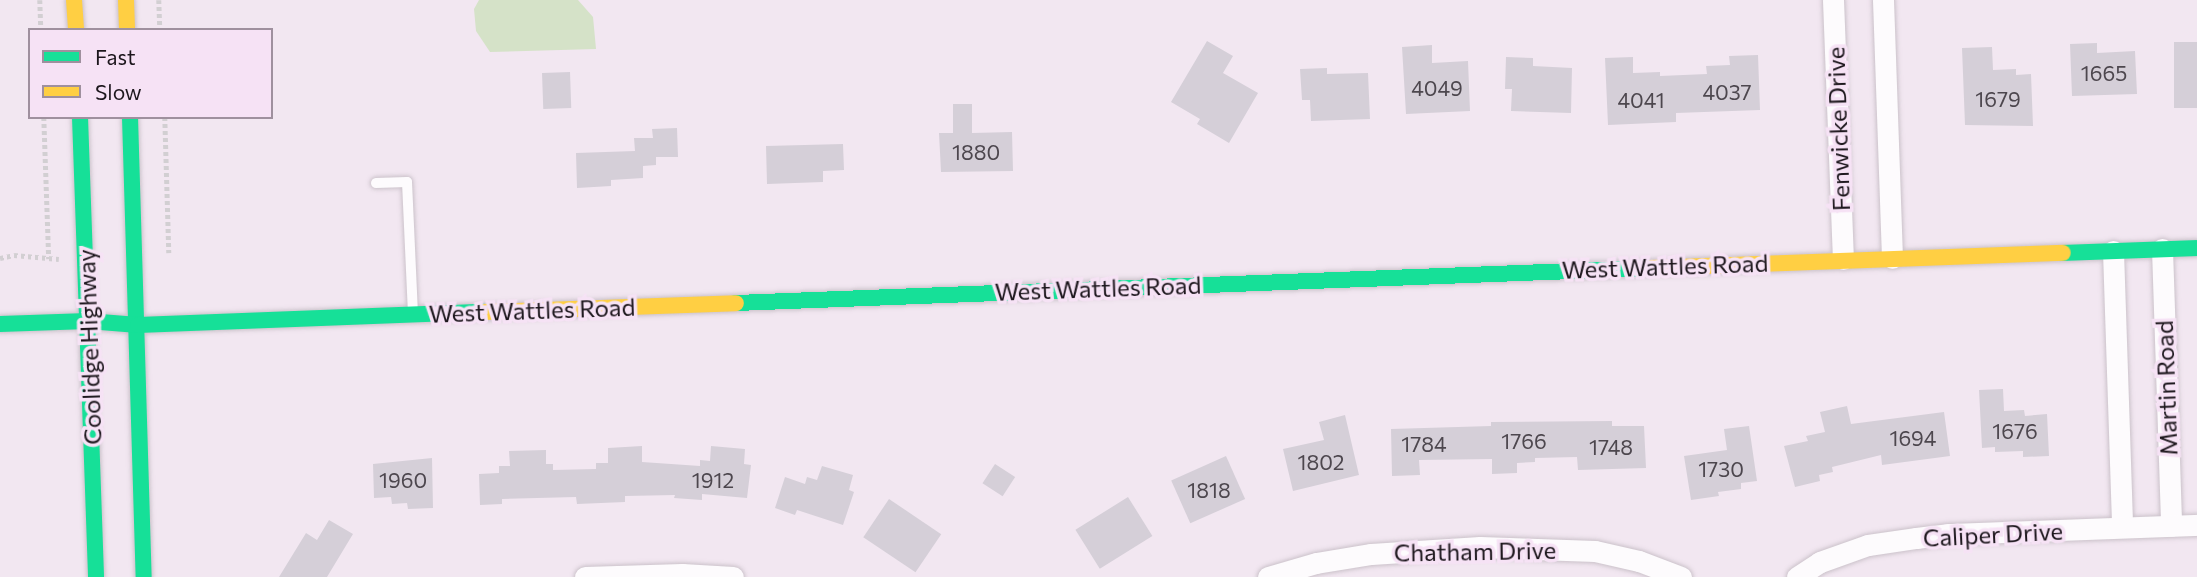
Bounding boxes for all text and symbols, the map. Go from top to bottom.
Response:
legend [28,28,273,119]
text: Fast [95,44,136,69]
street label: Fenwicke Drive [1821,46,1855,212]
house number: 1665 [2081,60,2127,86]
house number: 4049 [1411,75,1463,101]
text: Slow [95,79,142,104]
house number: 4037 [1702,79,1752,105]
house number: 1679 [1975,86,2021,112]
house number: 4041 [1617,87,1665,113]
house number: 1880 [952,139,1000,165]
street label: West Wattles Road [1561,248,1769,284]
street label: Coolidge Highway [71,249,107,445]
street label: West Wattles Road [994,270,1202,306]
street label: West Wattles Road [428,292,636,328]
street label: Martin Road [2149,320,2183,456]
house number: 1676 [1992,418,2038,444]
house number: 1694 [1890,425,1936,451]
house number: 1766 [1501,428,1547,454]
house number: 1784 [1401,431,1447,457]
house number: 1748 [1589,434,1633,460]
house number: 1802 [1297,449,1345,475]
house number: 1730 [1698,456,1744,482]
house number: 1960 [379,467,427,493]
house number: 1912 [692,467,734,493]
house number: 1818 [1187,477,1231,503]
street label: Caliper Drive [1922,516,2064,552]
street label: Chatham Drive [1394,535,1556,567]

